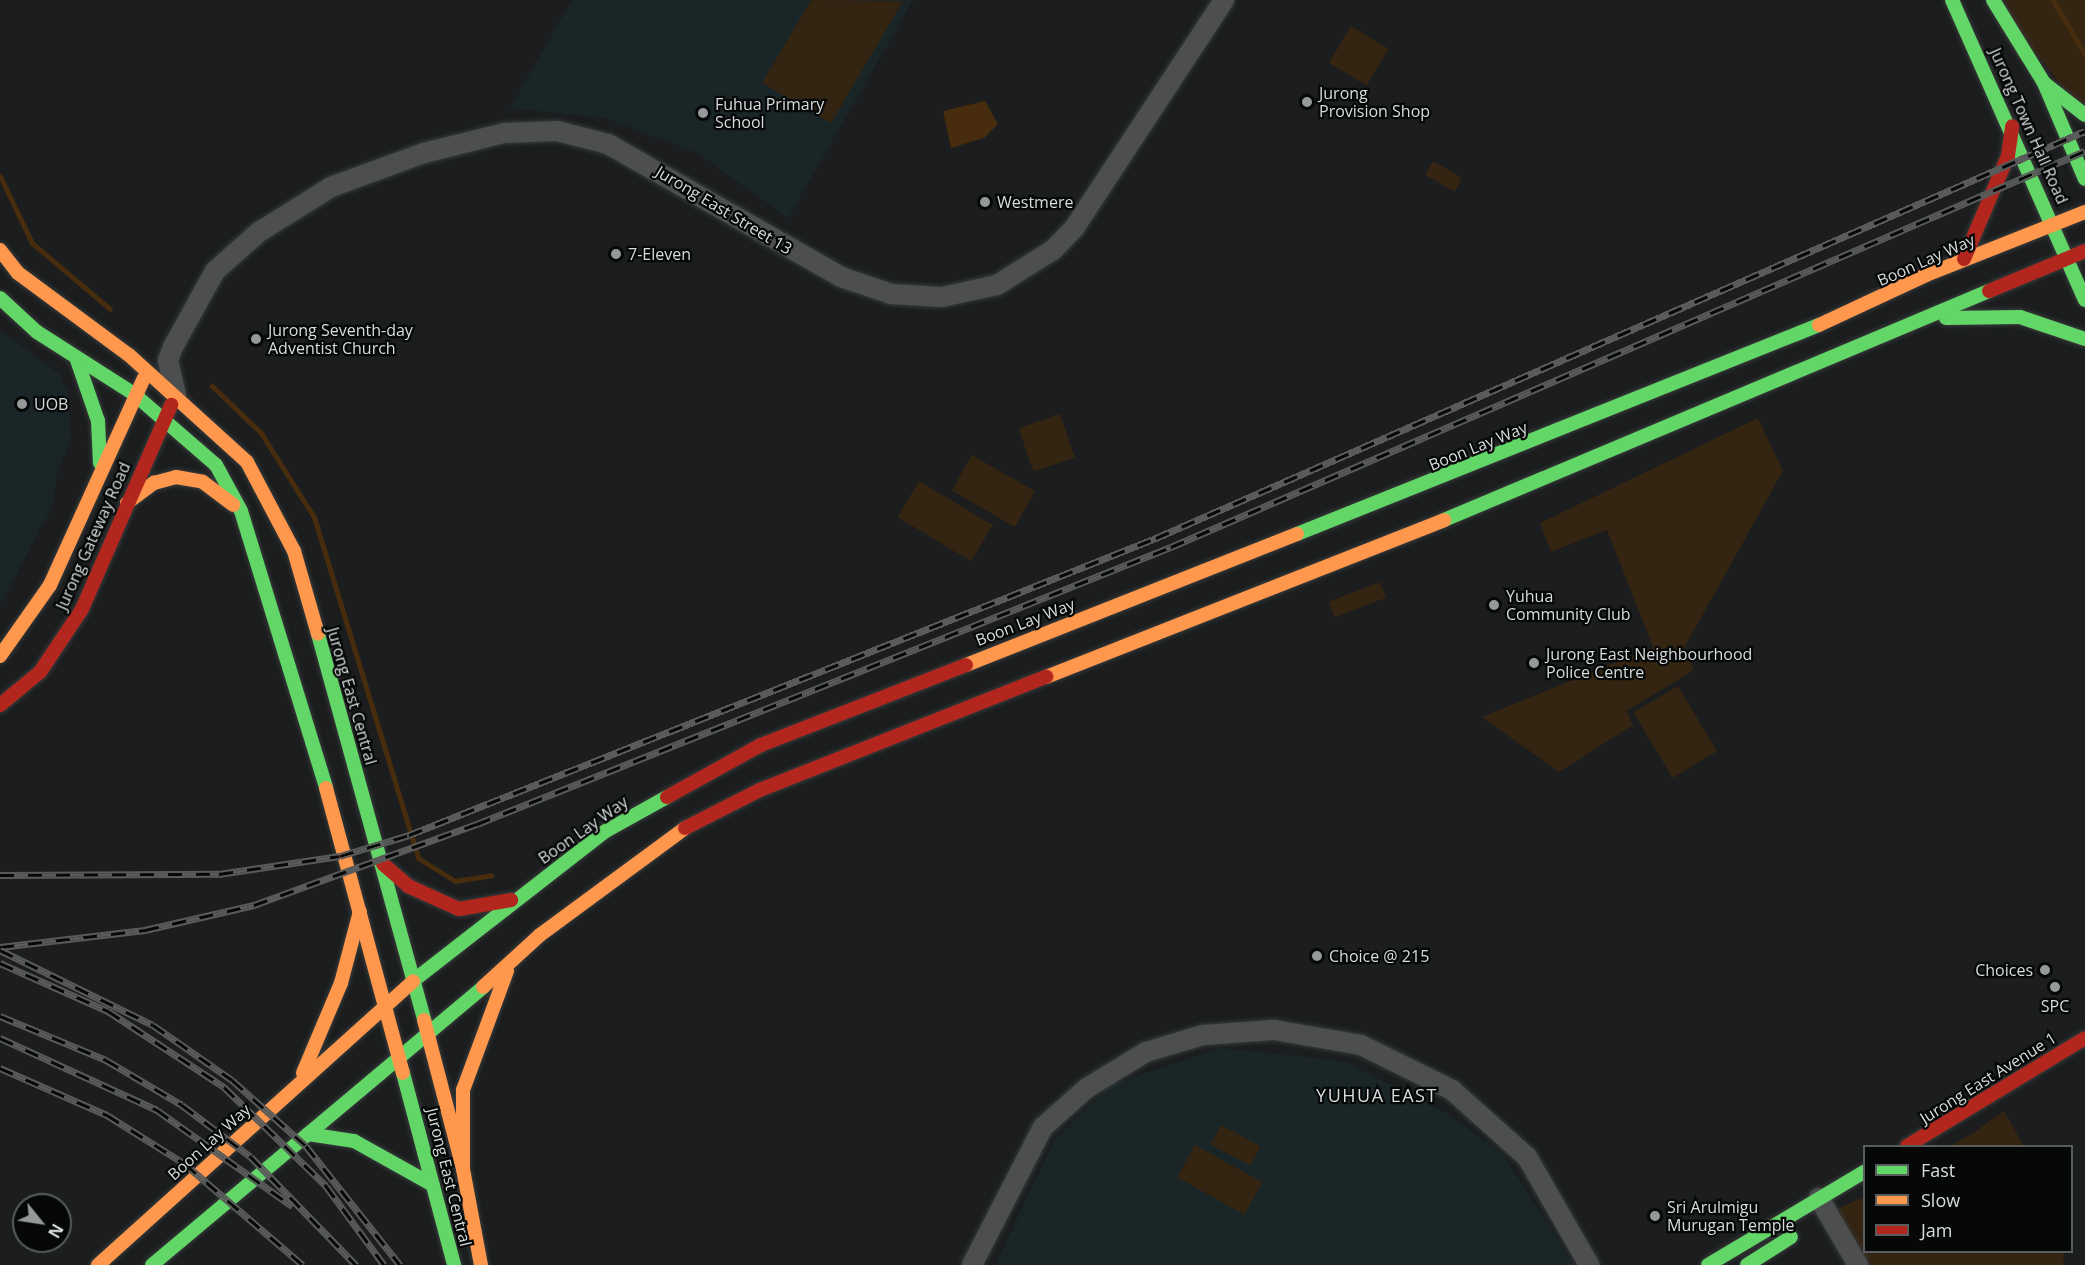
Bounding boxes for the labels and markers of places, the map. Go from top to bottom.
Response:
place label: Jurong Provision Shop [1319,83,1430,121]
place label: Fuhua Primary School [715,94,824,132]
marker: Jurong Provision Shop [1300,95,1314,109]
marker: Fuhua Primary School [696,106,710,120]
place label: Westmere [997,192,1073,212]
marker: Westmere [978,195,992,209]
place label: 7-Eleven [628,244,691,264]
marker: 7-Eleven [609,247,623,261]
place label: Jurong Seventh-day Adventist Church [268,320,413,358]
marker: Jurong Seventh-day Adventist Church [249,332,263,346]
place label: UOB [34,394,68,414]
marker: UOB [15,397,29,411]
place label: Yuhua Community Club [1506,586,1631,624]
marker: Yuhua Community Club [1487,598,1501,612]
place label: Jurong East Neighbourhood Police Centre [1546,644,1752,682]
marker: Jurong East Neighbourhood Police Centre [1527,656,1541,670]
place label: Choice @ 215 [1329,946,1429,966]
marker: Choice @ 215 [1310,949,1324,963]
place label: Choices [1975,960,2033,980]
marker: Choices [2038,963,2052,977]
marker: SPC [2048,980,2062,994]
place label: SPC [2041,996,2069,1016]
place label: Sri Arulmigu Murugan Temple [1667,1197,1795,1235]
marker: Sri Arulmigu Murugan Temple [1648,1209,1662,1223]

